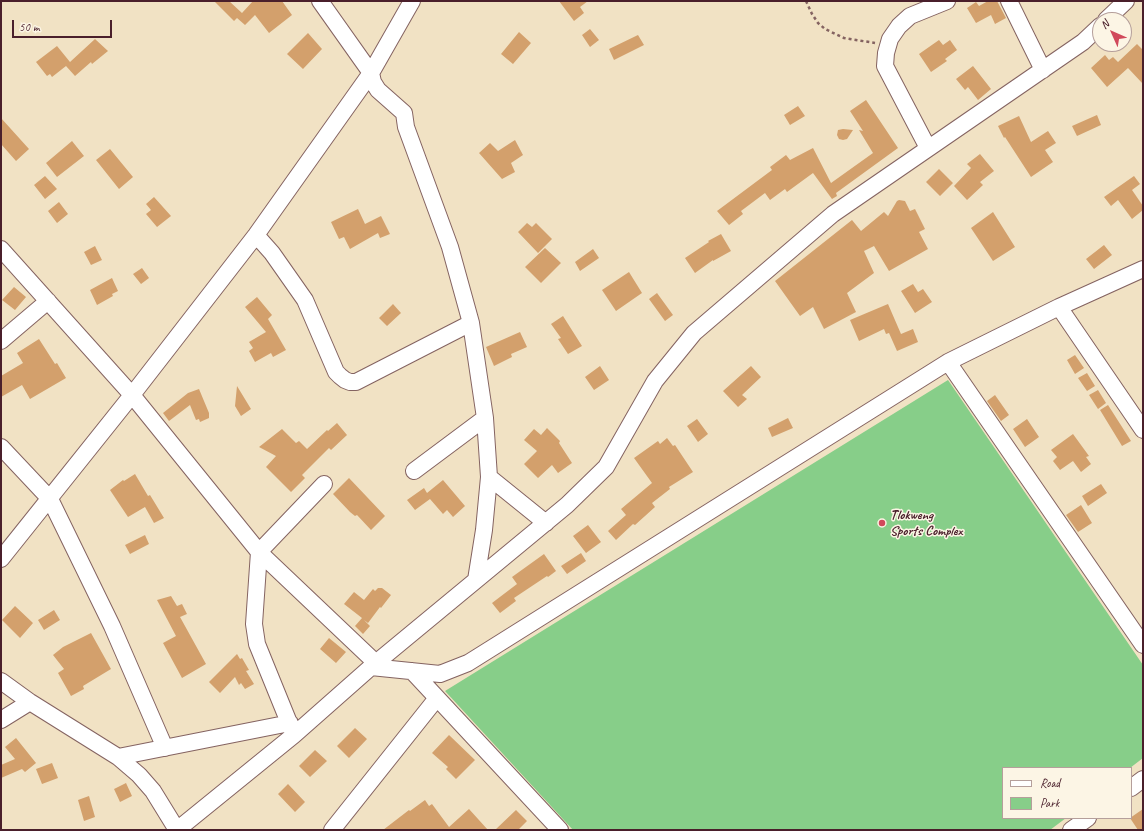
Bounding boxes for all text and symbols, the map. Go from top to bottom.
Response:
scale bar [14,12,114,38]
north arrow [1092,12,1132,52]
text: N [1097,17,1112,32]
text: 50 m [19,19,39,35]
place label: Tlokweng Sports Complex [890,507,962,540]
marker: Tlokweng Sports Complex [877,518,887,528]
legend [1002,767,1132,819]
text: Road [1040,775,1060,791]
text: Park [1040,795,1059,811]

